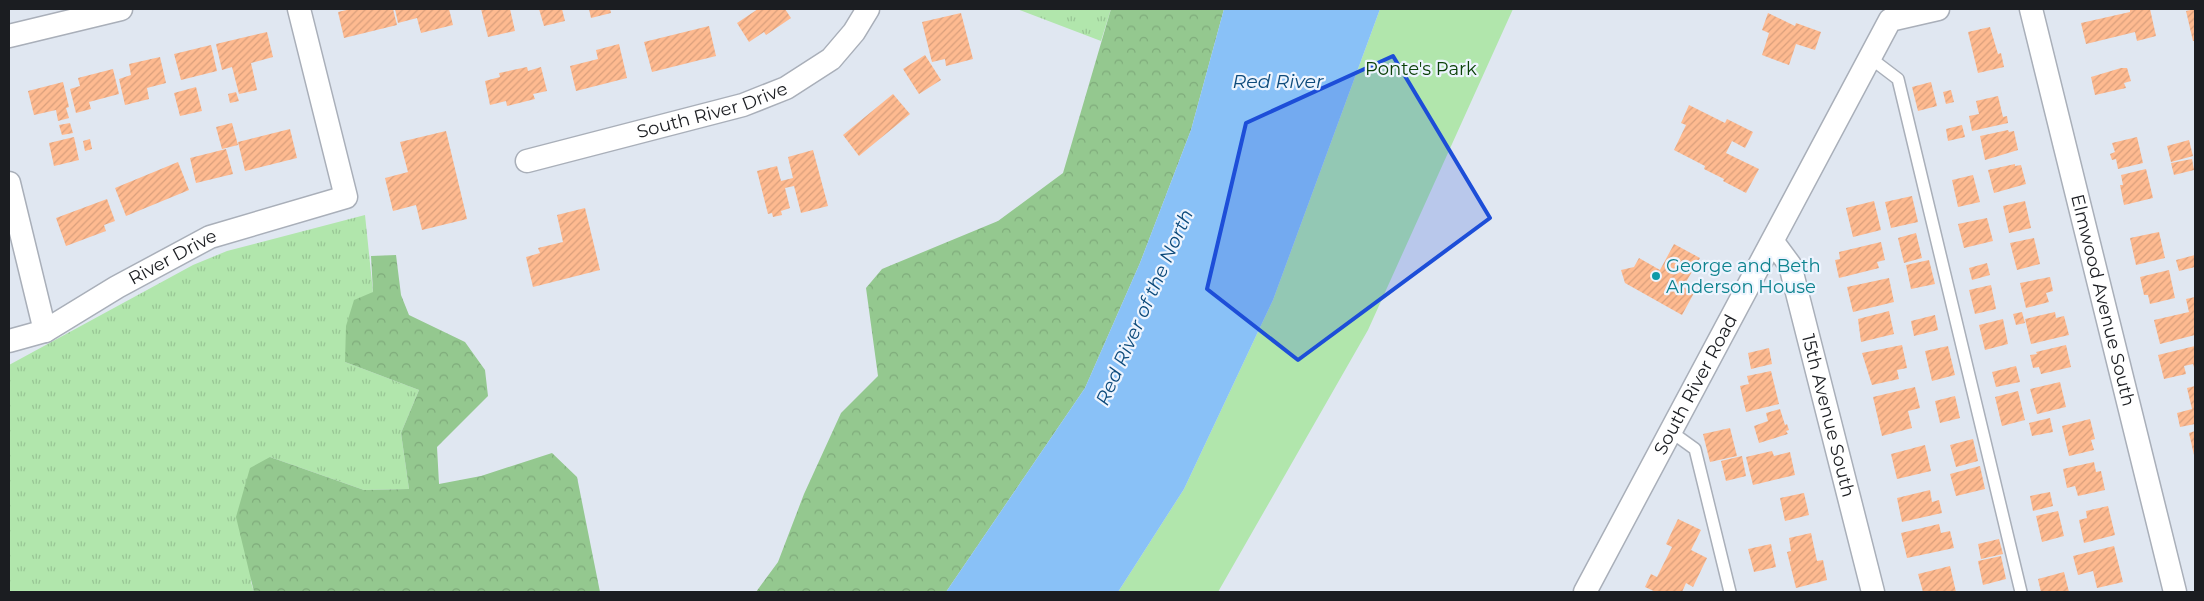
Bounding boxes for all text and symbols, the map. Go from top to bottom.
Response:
park label: Ponte's Park [1365,58,1477,80]
water label: Red River [1232,70,1324,93]
street label: South River Drive [635,77,791,143]
street label: Elmwood Avenue South [2066,192,2140,408]
water label: Red River of the North [1091,206,1198,409]
street label: River Drive [125,225,219,290]
place label: George and Beth Anderson House [1666,255,1821,298]
marker: George and Beth Anderson House [1650,270,1662,282]
street label: South River Road [1649,311,1742,459]
street label: 15th Avenue South [1797,332,1860,500]

